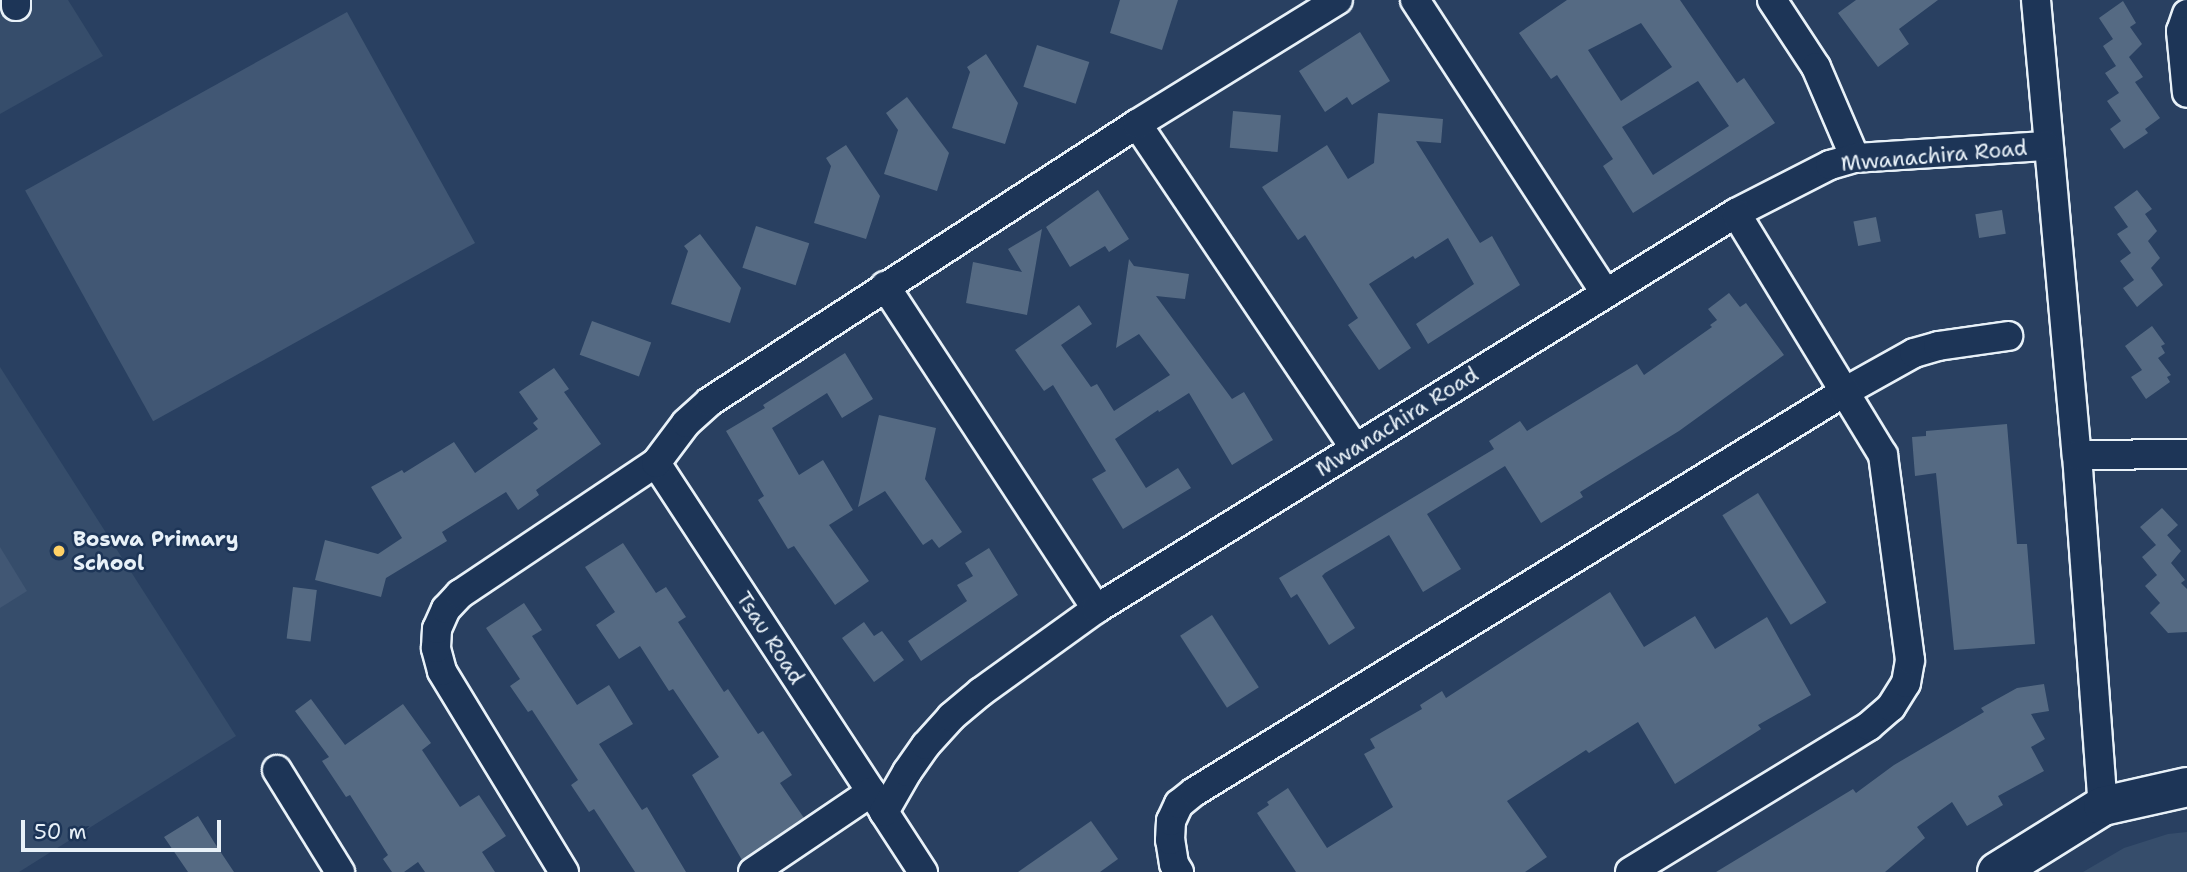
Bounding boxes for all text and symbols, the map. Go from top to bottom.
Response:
street label: Mwanachira Road [1840,135,2028,177]
street label: Mwanachira Road [1311,362,1483,482]
place label: Boswa Primary School [73,526,238,576]
marker: Boswa Primary School [51,543,67,559]
street label: Tsau Road [731,587,809,689]
scale bar [24,806,224,850]
text: 50 m [34,818,87,846]

